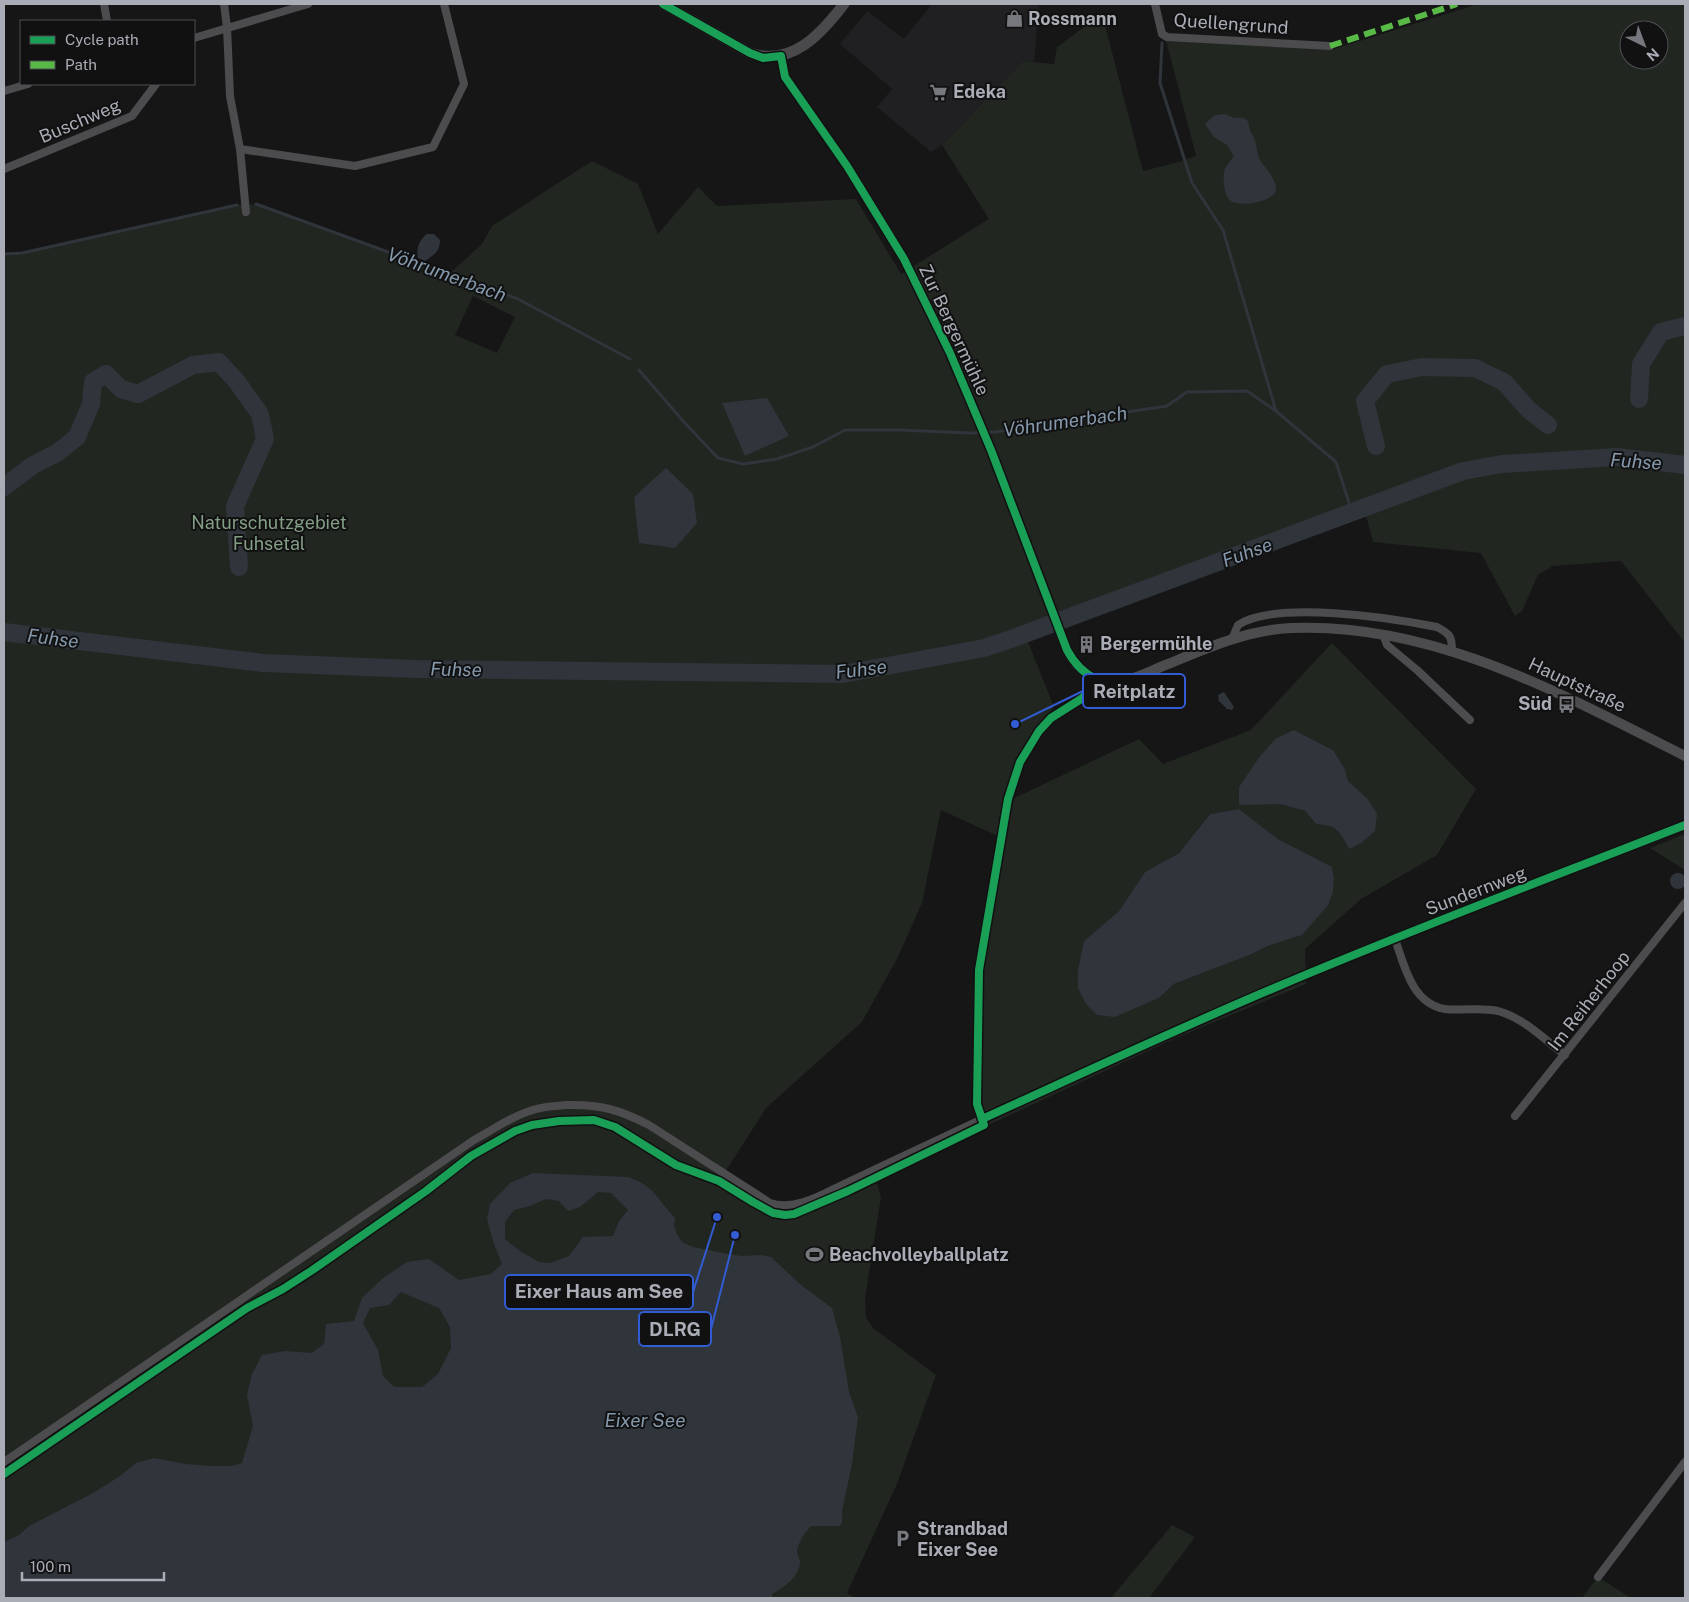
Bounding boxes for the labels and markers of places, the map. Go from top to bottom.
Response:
place label: Rossmann [1028,8,1117,29]
shop icon: Rossmann [1004,9,1024,29]
place label: Edeka [953,81,1006,102]
supermarket icon: Edeka [929,82,949,102]
place label: Bergermühle [1100,633,1212,654]
building icon: Bergermühle [1076,634,1096,654]
callout: Reitplatz [1083,674,1185,708]
place label: Süd [1518,693,1552,714]
bus stop icon: Süd [1556,694,1576,714]
place label: Beachvolleyballplatz [829,1244,1008,1265]
sports icon: Beachvolleyballplatz [805,1245,825,1265]
callout: Eixer Haus am See [505,1275,693,1309]
callout: DLRG [639,1312,711,1346]
place label: Strandbad Eixer See [917,1518,1008,1560]
parking icon: Strandbad Eixer See [893,1529,913,1549]

